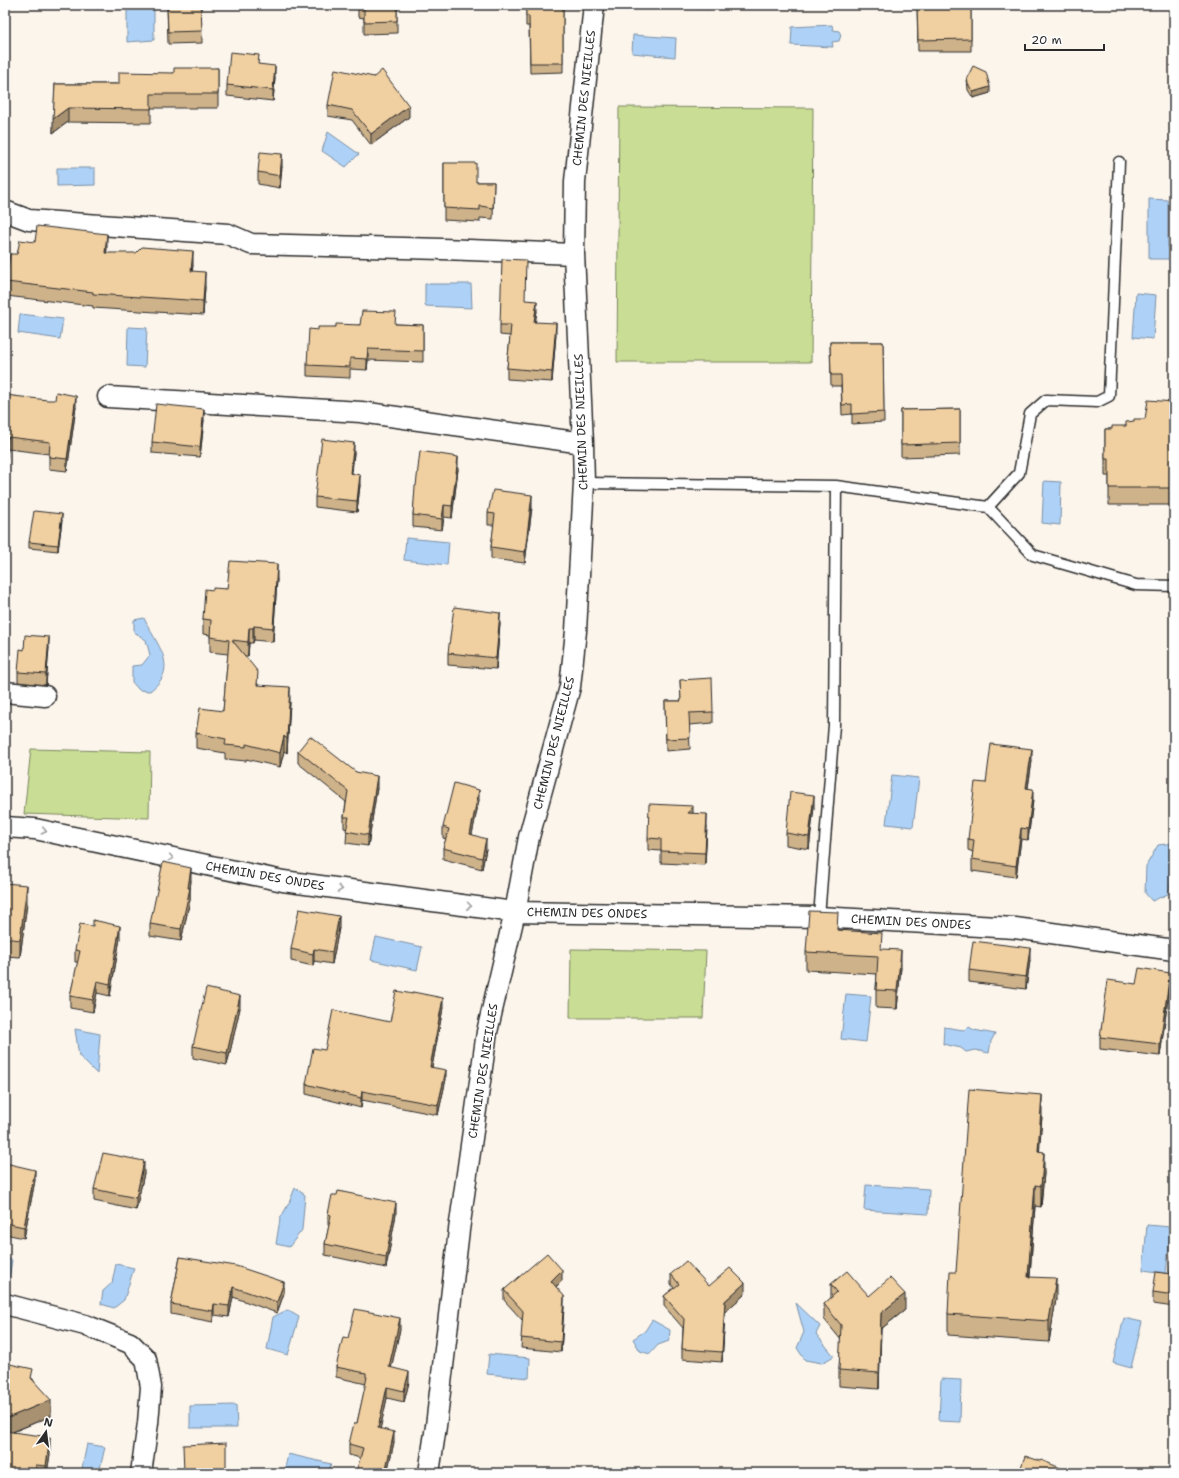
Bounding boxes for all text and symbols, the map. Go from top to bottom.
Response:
scale bar [1025,26,1104,52]
street label: CHEMIN DES NIEILLES [569,29,599,167]
text: 20 m [1031,32,1062,48]
street label: CHEMIN DES NIEILLES [571,353,591,491]
street label: CHEMIN DES NIEILLES [530,675,578,811]
one-way arrow [41,827,47,835]
one-way arrow [168,853,174,861]
street label: CHEMIN DES ONDES [204,858,326,894]
one-way arrow [337,884,343,893]
one-way arrow [466,901,472,910]
street label: CHEMIN DES ONDES [527,904,648,922]
street label: CHEMIN DES ONDES [851,911,972,933]
street label: CHEMIN DES NIEILLES [464,1002,502,1140]
north arrow [26,1412,66,1452]
text: N [42,1414,55,1431]

